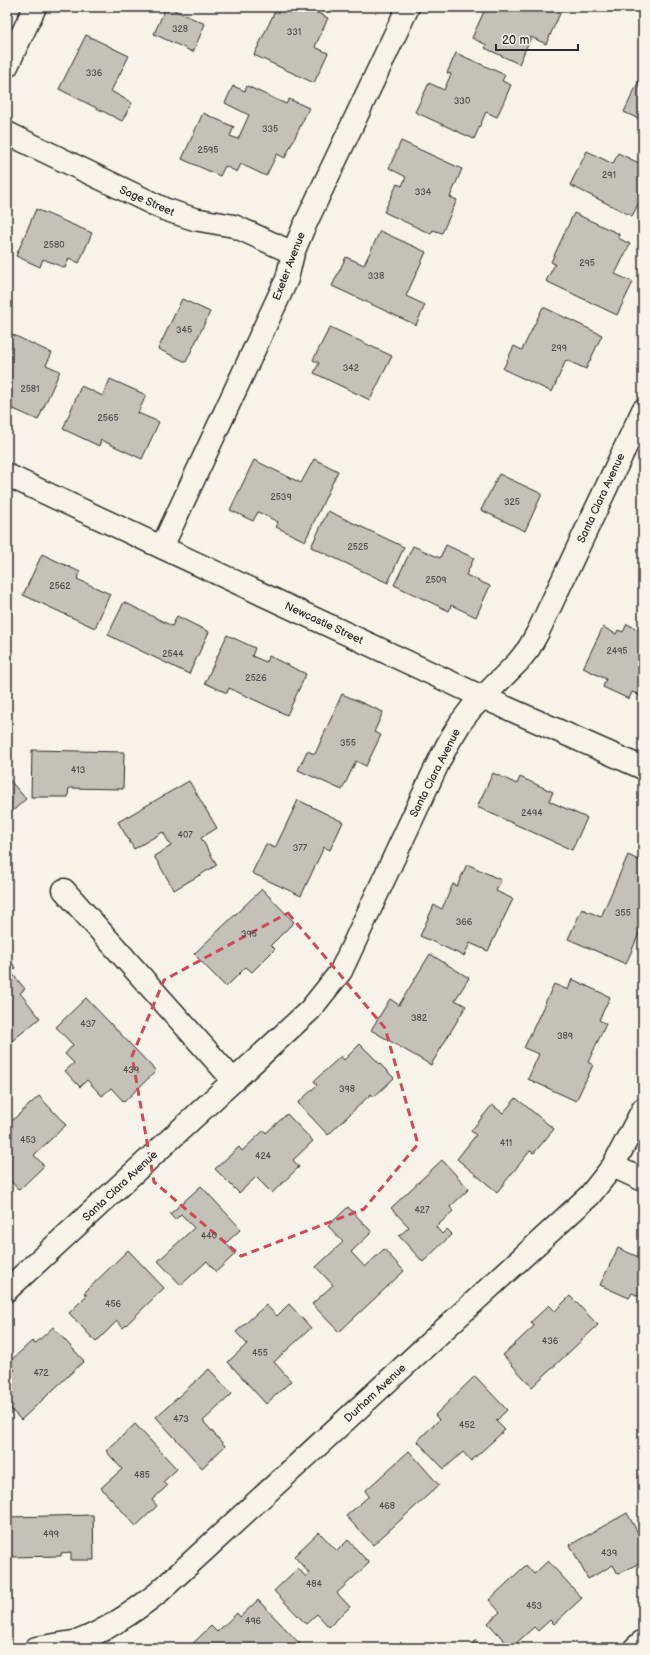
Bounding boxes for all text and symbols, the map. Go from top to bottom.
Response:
house number: 328 [172,24,188,35]
scale bar [496,26,578,52]
house number: 331 [287,27,301,38]
text: 20 m [502,33,529,48]
house number: 336 [86,68,103,79]
house number: 330 [454,96,470,107]
house number: 335 [262,124,278,135]
house number: 2595 [198,145,218,156]
house number: 291 [602,170,616,181]
street label: Sage Street [118,183,177,219]
house number: 334 [415,187,432,198]
street label: Exeter Avenue [270,230,308,302]
house number: 2580 [43,240,65,251]
house number: 295 [579,258,595,269]
house number: 338 [368,271,384,282]
house number: 345 [176,325,192,336]
house number: 299 [551,343,567,354]
house number: 342 [343,363,360,374]
house number: 2581 [20,384,40,395]
house number: 2565 [97,413,119,424]
street label: Santa Clara Avenue [574,451,628,545]
house number: 2539 [270,492,292,503]
house number: 325 [504,497,520,508]
house number: 2525 [348,542,368,553]
house number: 2509 [426,575,446,586]
house number: 2562 [49,581,71,592]
street label: Newcastle Street [283,599,366,647]
house number: 2495 [606,646,628,657]
house number: 2544 [162,649,184,660]
house number: 2526 [245,673,267,684]
street label: Santa Clara Avenue [407,726,463,819]
house number: 355 [340,738,356,749]
house number: 413 [71,765,86,776]
house number: 2494 [521,808,543,819]
house number: 407 [177,830,193,841]
house number: 377 [293,843,308,854]
house number: 355 [615,908,631,919]
house number: 366 [456,917,473,928]
house number: 395 [241,929,257,940]
house number: 382 [411,1013,428,1024]
house number: 437 [80,1019,96,1030]
house number: 389 [557,1031,573,1042]
house number: 439 [123,1065,139,1076]
house number: 398 [339,1084,355,1095]
house number: 453 [20,1135,37,1146]
house number: 411 [500,1138,512,1149]
street label: Santa Clara Avenue [80,1148,160,1224]
house number: 424 [255,1151,272,1162]
house number: 427 [414,1205,430,1216]
house number: 440 [201,1231,217,1242]
house number: 456 [105,1299,122,1310]
house number: 436 [542,1336,559,1347]
house number: 455 [252,1348,268,1359]
street label: Durham Avenue [342,1361,409,1425]
house number: 472 [33,1368,49,1379]
house number: 473 [173,1414,189,1425]
house number: 452 [459,1420,476,1431]
house number: 485 [134,1470,150,1481]
house number: 468 [379,1501,395,1512]
house number: 499 [43,1529,59,1540]
house number: 439 [601,1548,617,1559]
house number: 484 [306,1579,323,1590]
house number: 453 [526,1601,543,1612]
house number: 496 [245,1616,262,1627]

